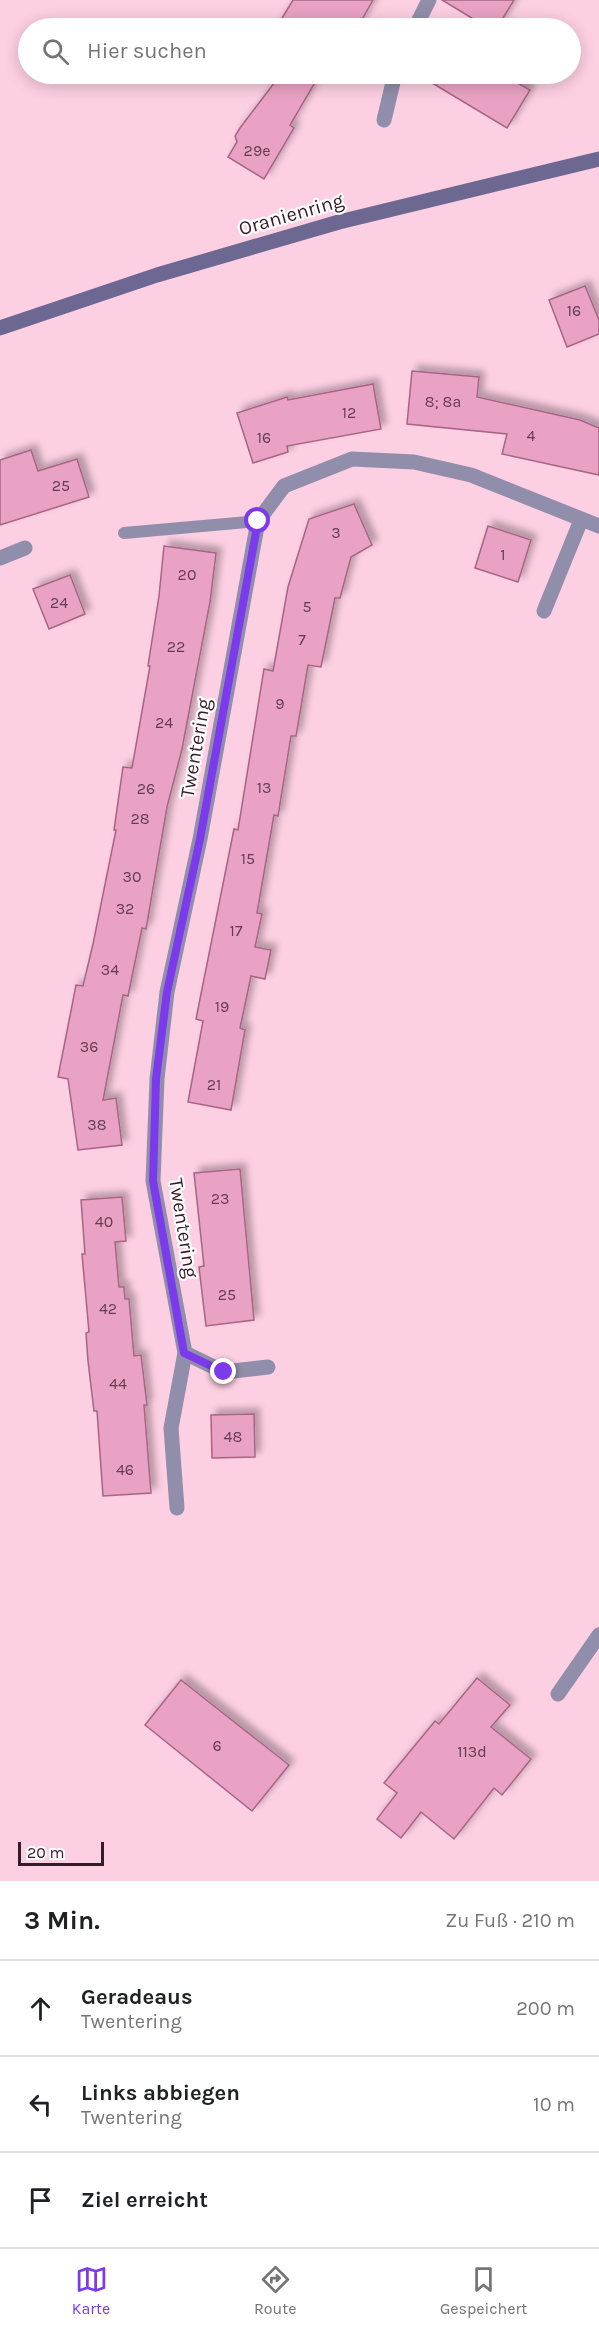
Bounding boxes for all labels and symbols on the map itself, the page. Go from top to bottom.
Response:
house number: 29e [244,141,270,160]
street label: Oranienring [236,189,346,240]
house number: 16 [567,301,581,320]
house number: 8; 8a [425,392,461,411]
house number: 12 [342,403,356,422]
house number: 4 [527,426,536,445]
house number: 16 [257,428,271,447]
house number: 25 [52,476,70,495]
route start [244,507,270,533]
house number: 3 [331,523,341,542]
house number: 1 [500,545,506,564]
house number: 20 [178,565,196,584]
house number: 24 [50,593,68,612]
house number: 5 [302,597,312,616]
house number: 7 [298,630,306,649]
house number: 22 [167,637,185,656]
house number: 9 [275,694,285,713]
street label: Twentering [175,697,216,800]
house number: 24 [155,713,173,732]
house number: 13 [257,778,271,797]
house number: 26 [137,779,155,798]
house number: 28 [130,809,150,828]
house number: 15 [241,849,255,868]
house number: 30 [123,867,141,886]
house number: 32 [116,899,134,918]
house number: 17 [230,921,243,940]
house number: 34 [101,960,119,979]
house number: 19 [215,997,229,1016]
house number: 36 [80,1037,98,1056]
house number: 21 [207,1075,221,1094]
house number: 38 [87,1115,107,1134]
street label: Twentering [164,1177,203,1280]
house number: 23 [211,1189,229,1208]
house number: 40 [95,1212,113,1231]
house number: 25 [218,1285,236,1304]
house number: 42 [99,1299,117,1318]
route end [210,1358,236,1384]
house number: 44 [109,1374,127,1393]
house number: 48 [224,1427,242,1446]
house number: 46 [116,1460,134,1479]
house number: 6 [212,1736,222,1755]
house number: 113d [457,1742,487,1761]
scale bar [18,1839,104,1866]

